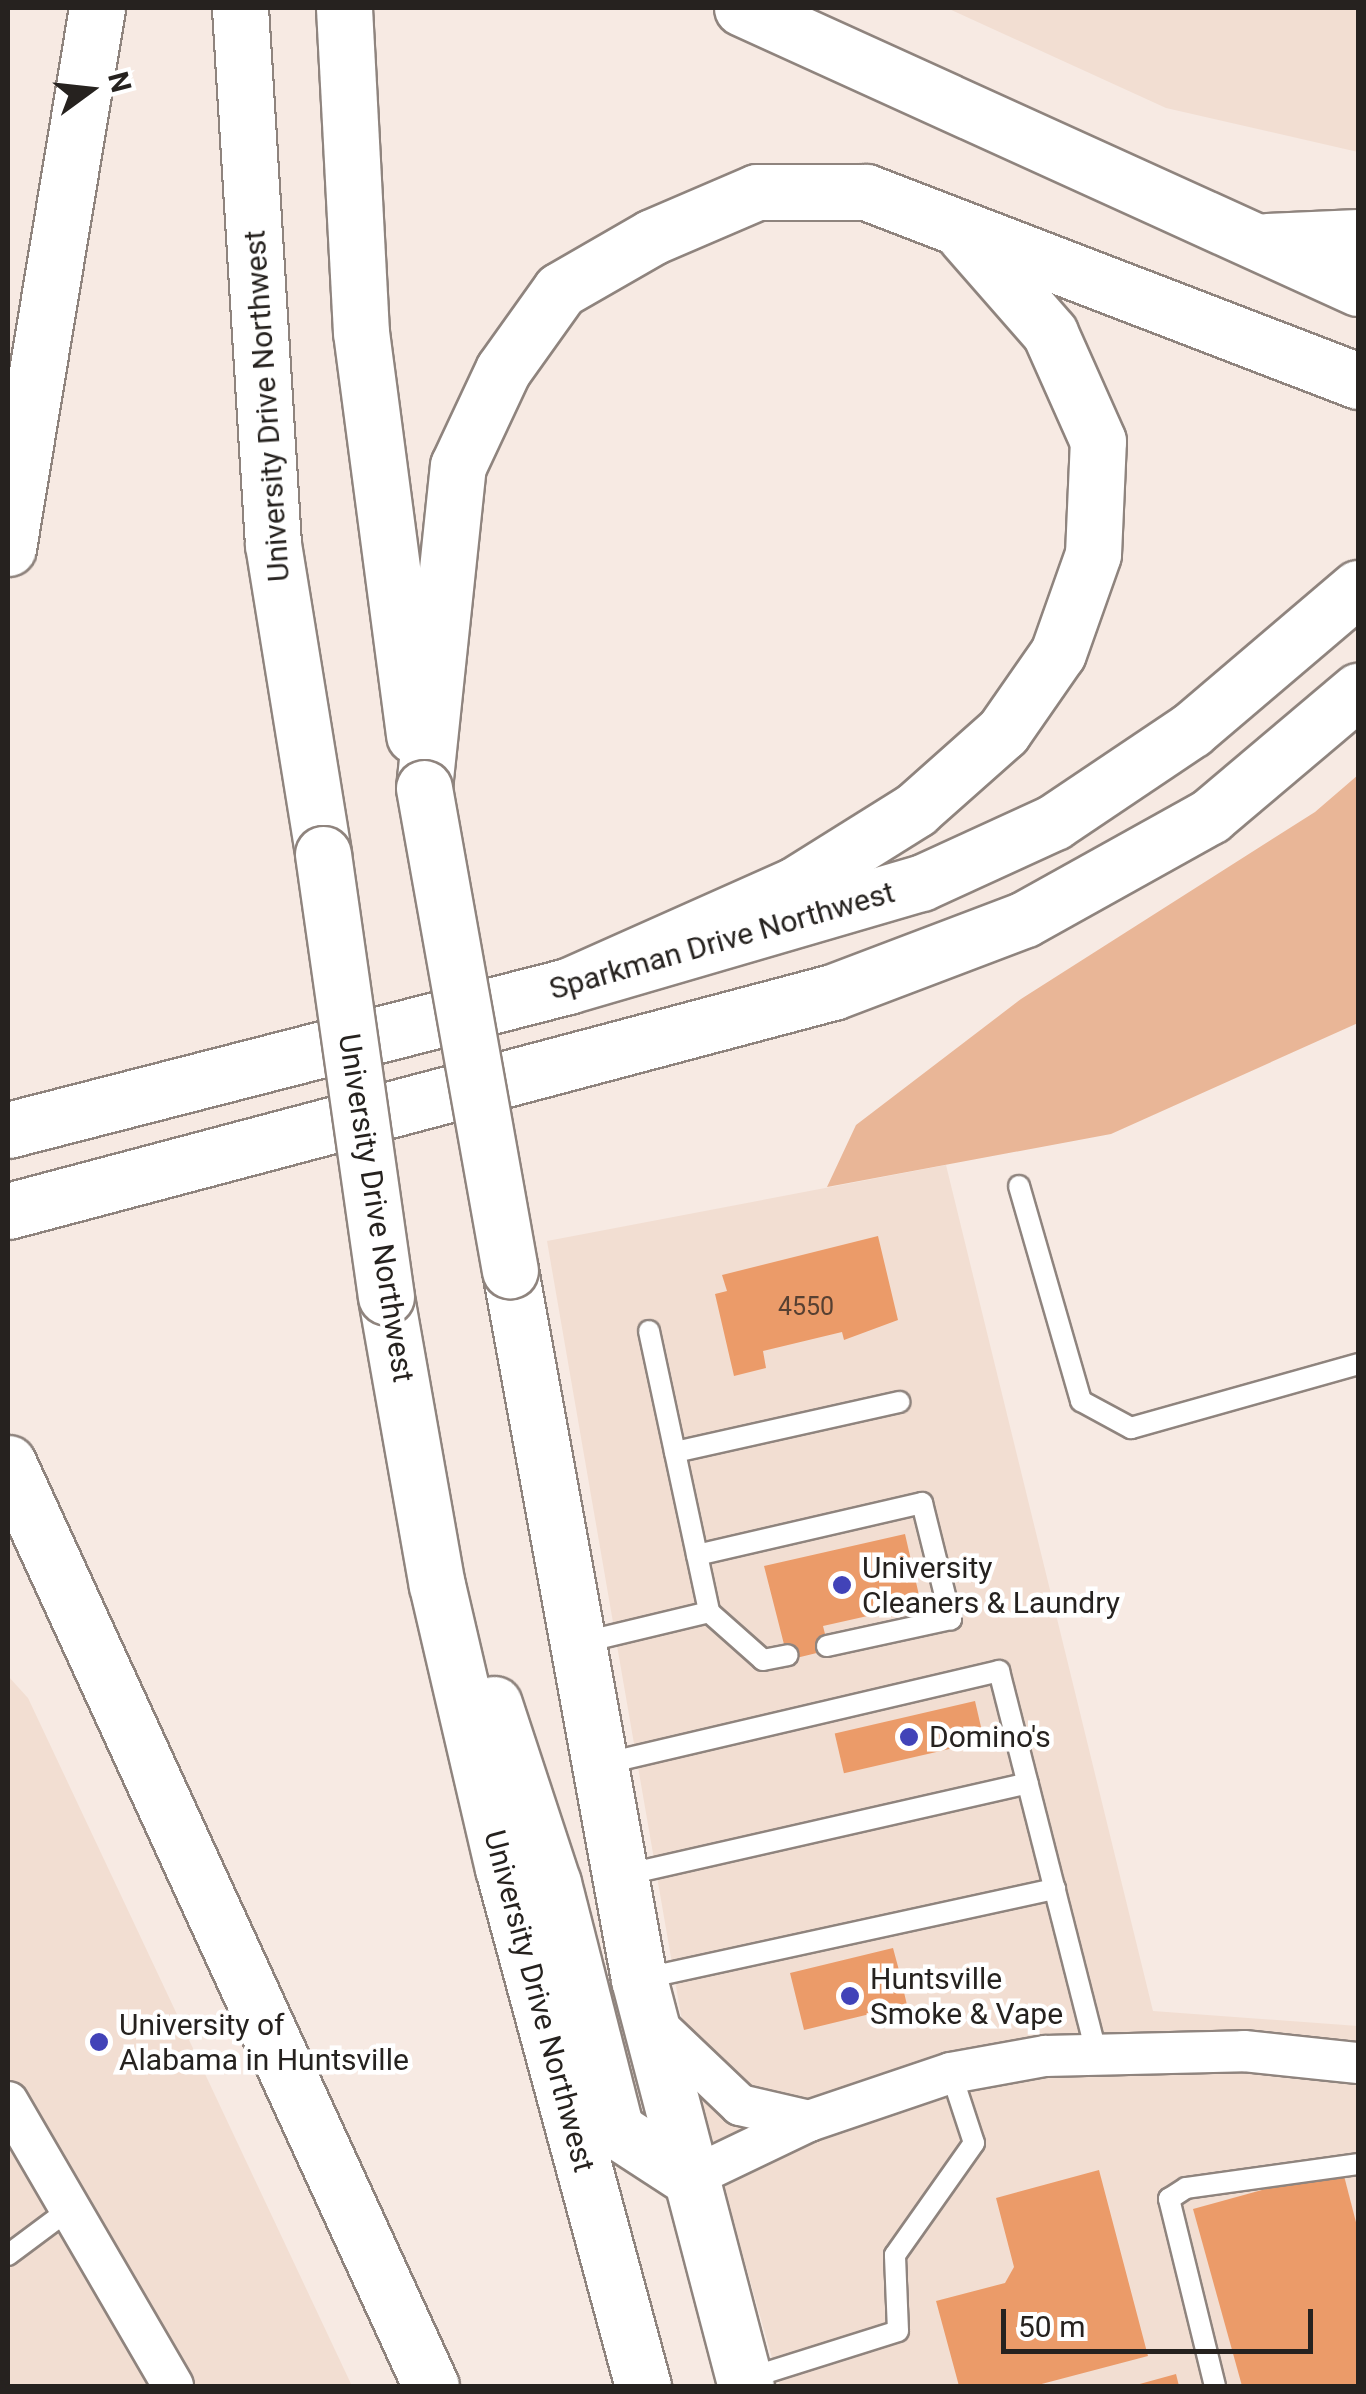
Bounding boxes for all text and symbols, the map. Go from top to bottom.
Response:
north arrow [40,40,140,140]
text: N [101,68,138,96]
street label: University Drive Northwest [237,229,297,583]
street label: Sparkman Drive Northwest [545,874,899,1008]
street label: University Drive Northwest [331,1031,421,1385]
house number: 4550 [778,1292,834,1322]
place label: University Cleaners & Laundry [862,1550,1120,1620]
marker: University Cleaners & Laundry [831,1574,853,1596]
place label: Domino's [929,1719,1051,1755]
marker: Domino's [898,1726,920,1748]
street label: University Drive Northwest [476,1826,602,2176]
place label: Huntsville Smoke & Vape [870,1961,1063,2032]
marker: Huntsville Smoke & Vape [839,1985,861,2007]
place label: University of Alabama in Huntsville [119,2007,409,2078]
marker: University of Alabama in Huntsville [88,2031,110,2053]
scale bar [1006,2289,1318,2351]
text: 50 m [1018,2309,1085,2344]

